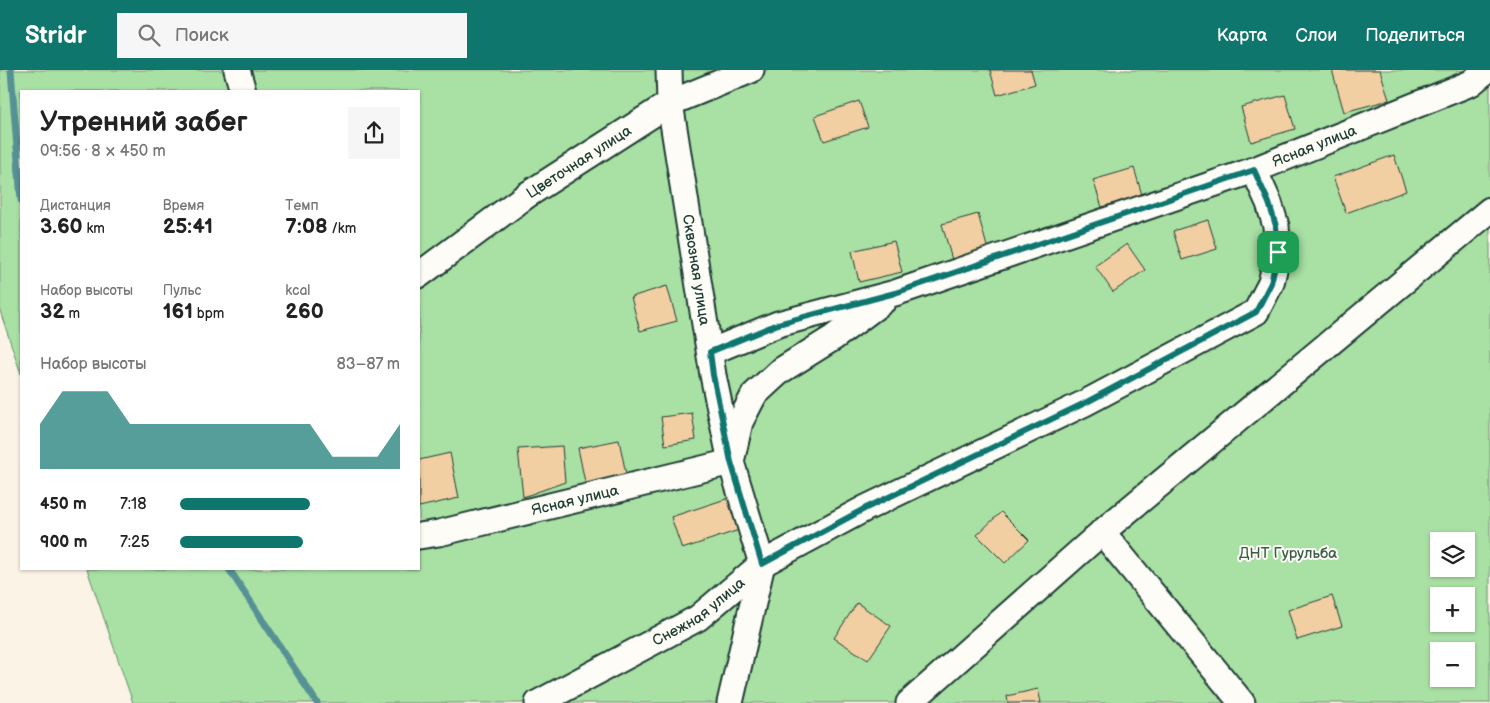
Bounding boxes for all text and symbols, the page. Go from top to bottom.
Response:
search box [117,13,467,58]
text: Stridr [25,21,87,50]
icon: search [135,21,163,49]
text: Поиск [175,24,229,47]
text: Карта [1217,25,1267,46]
text: Слои [1295,25,1337,46]
text: Поделиться [1365,25,1465,46]
text: Утренний забег [40,106,248,139]
button: share [348,107,400,159]
street label: Цветочная улица [523,121,635,203]
street label: Ясная улица [1270,121,1360,172]
text: 09:56 · 8 × 450 m [40,142,166,161]
text: Дистанция [40,197,111,214]
text: Время [163,197,204,214]
text: Темп [285,197,319,214]
street label: Сквозная улица [678,213,714,327]
text: 3.60 [40,214,83,239]
text: 25:41 [163,214,213,239]
text: 7:08 [285,214,328,239]
text: km [83,220,105,237]
text: /km [328,220,356,237]
pin [1257,231,1299,273]
icon: arrive [1264,238,1292,266]
text: Набор высоты [40,282,133,299]
text: Пульс [163,282,201,299]
text: kcal [285,282,310,299]
text: 32 [40,299,65,324]
text: 161 [163,299,193,324]
text: 260 [285,299,324,324]
text: m [65,305,80,322]
text: bpm [193,305,224,322]
text: Набор высоты [40,355,147,374]
text: 83–87 m [337,355,400,374]
street label: Ясная улица [529,481,621,520]
text: 450 m [40,495,87,514]
text: 7:18 [120,495,147,514]
map controls [1430,532,1475,687]
button: layers [1430,532,1475,577]
text: 900 m [40,533,87,552]
text: 7:25 [120,533,150,552]
park label: ДНТ Гурульба [1239,544,1337,563]
street label: Снежная улица [649,574,749,651]
button: + [1430,587,1475,632]
button: − [1430,642,1475,687]

